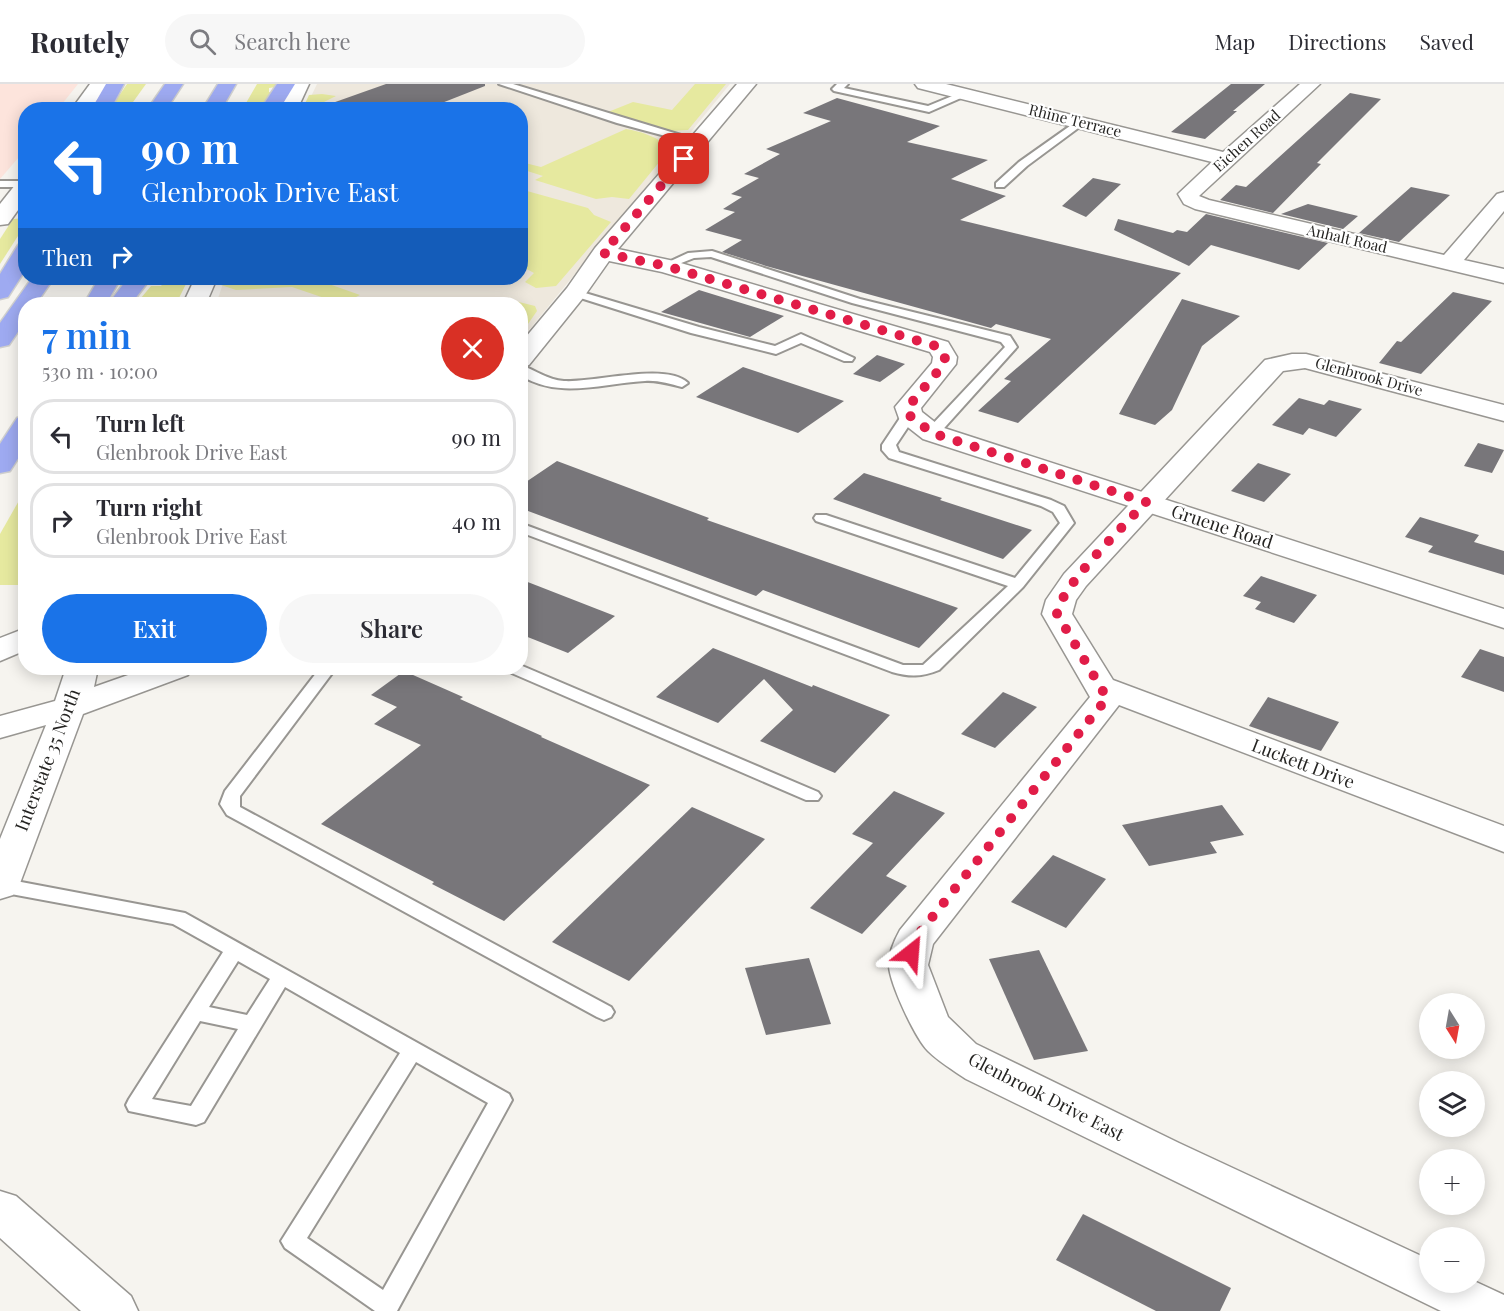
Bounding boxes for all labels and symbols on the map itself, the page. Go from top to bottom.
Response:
street label: Rhine Terrace [1027,99,1124,141]
street label: Eichen Road [1208,105,1284,176]
pin [658,133,709,184]
street label: Anhalt Road [1304,219,1390,257]
street label: Glenbrook Drive [1313,352,1425,400]
street label: Gruene Road [1168,498,1277,554]
street label: Interstate 35 North [9,685,85,834]
street label: Luckett Drive [1248,732,1358,794]
position arrow [879,921,943,985]
north arrow [1419,993,1485,1059]
street label: Glenbrook Drive East [964,1046,1129,1146]

